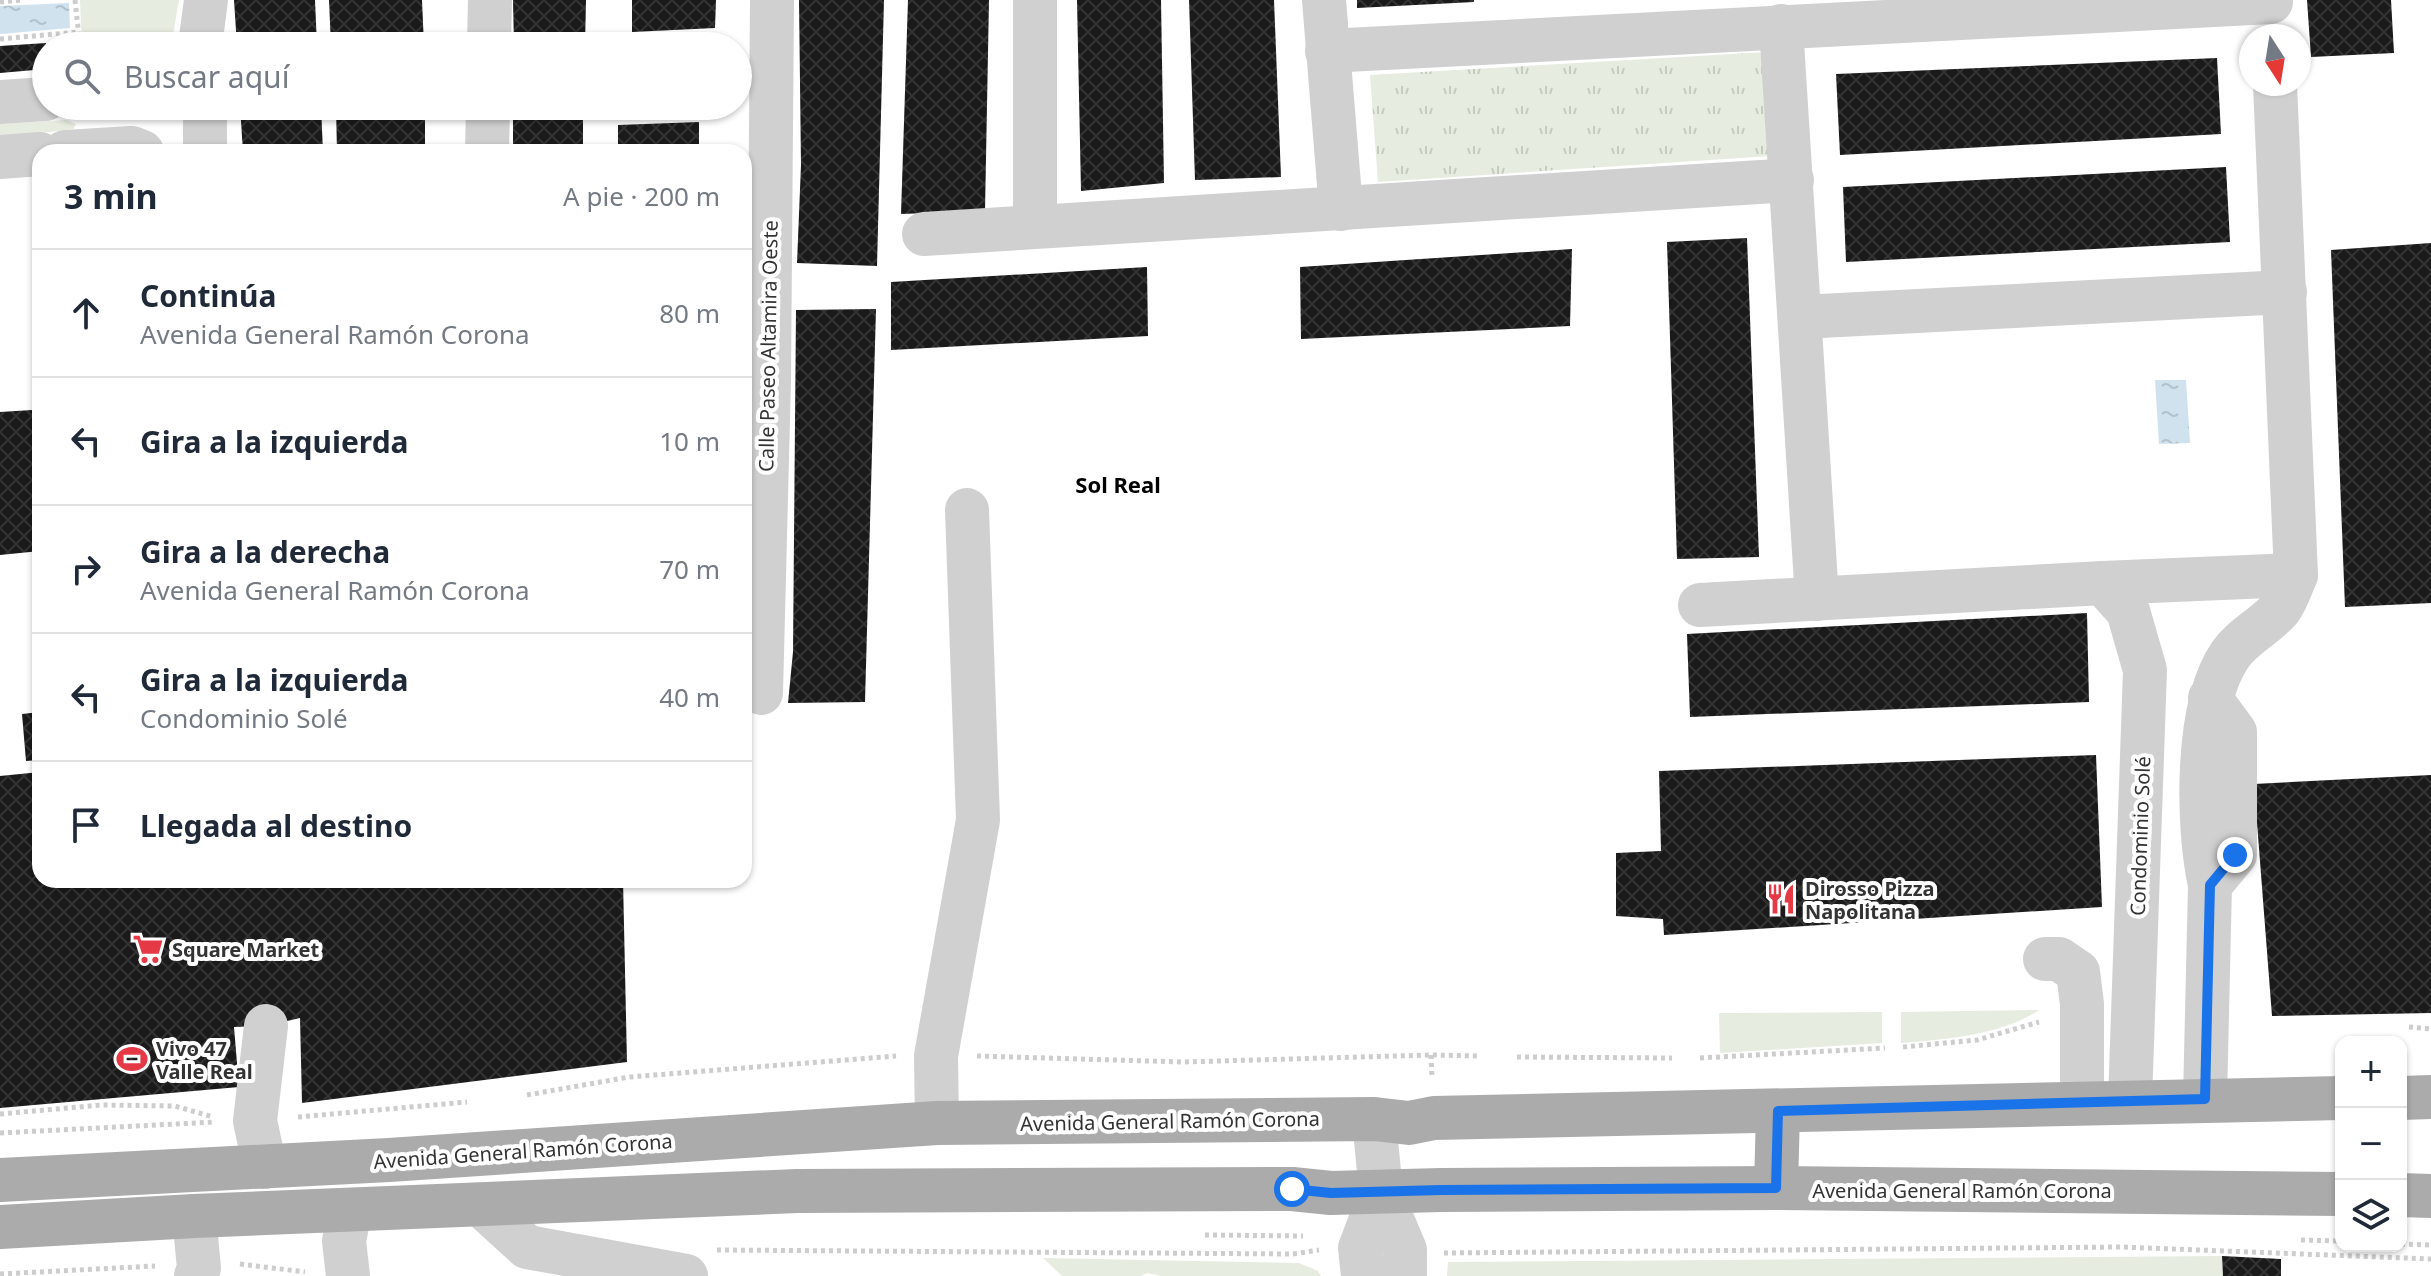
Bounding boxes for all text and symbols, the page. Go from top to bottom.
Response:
north arrow [2239,24,2311,96]
search box [32,32,752,120]
icon: search [60,54,104,98]
text: Buscar aquí [124,56,289,97]
text: 3 min [64,173,158,219]
text: A pie · 200 m [563,178,720,214]
street label: Calle Paseo Altamira Oeste [752,220,784,472]
text: Continúa [140,275,276,316]
icon: ahead [64,291,108,335]
text: 80 m [659,295,720,331]
text: Avenida General Ramón Corona [140,316,530,352]
icon: left [64,419,108,463]
text: Gira a la izquierda [140,421,409,462]
text: 10 m [659,423,720,459]
district label: Sol Real [1075,469,1161,499]
text: Gira a la derecha [140,531,390,572]
icon: right [64,547,108,591]
text: 70 m [659,551,720,587]
text: Avenida General Ramón Corona [140,572,530,608]
text: Gira a la izquierda [140,659,409,700]
icon: left [64,675,108,719]
text: 40 m [659,679,720,715]
text: Condominio Solé [140,700,348,736]
street label: Condominio Solé [2124,756,2156,916]
icon: arrive [64,803,108,847]
text: Llegada al destino [140,805,412,846]
route end [2217,837,2253,873]
place label: Dirosso Pizza Napolitana [1805,875,1935,925]
restaurant icon: Dirosso Pizza Napolitana [1764,882,1798,916]
supermarket icon: Square Market [131,932,165,966]
place label: Square Market [172,936,319,963]
place label: Vivo 47 Valle Real [156,1035,253,1085]
map controls [2335,1036,2407,1252]
button: + [2335,1036,2407,1108]
sports icon: Vivo 47 Valle Real [115,1042,149,1076]
street label: Avenida General Ramón Corona [1020,1105,1320,1137]
button: − [2335,1108,2407,1180]
street label: Avenida General Ramón Corona [373,1127,673,1175]
route start [1274,1171,1310,1207]
street label: Avenida General Ramón Corona [1812,1177,2112,1204]
button: layers [2335,1180,2407,1252]

